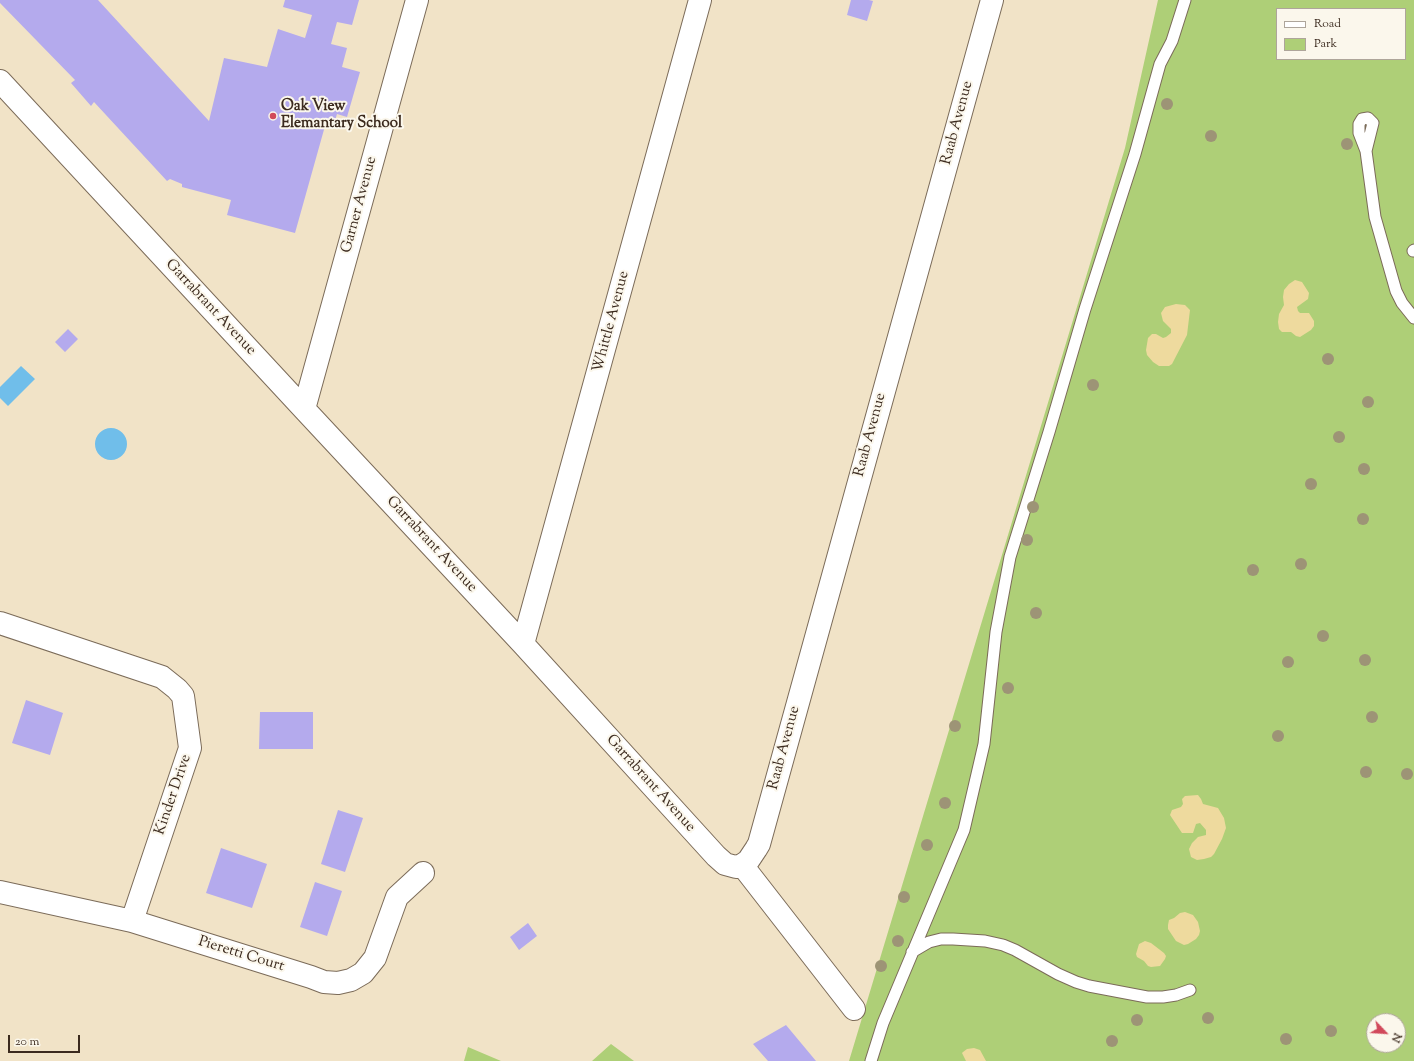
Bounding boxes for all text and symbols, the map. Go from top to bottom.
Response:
legend [1276,8,1406,60]
text: Road [1314,15,1341,33]
text: Park [1314,35,1337,53]
street label: Raab Avenue [938,79,978,167]
place label: Oak View Elemantary School [281,98,402,133]
marker: Oak View Elemantary School [268,111,278,121]
street label: Garner Avenue [338,155,382,255]
street label: Garrabrant Avenue [161,256,259,360]
street label: Whittle Avenue [590,269,634,375]
street label: Raab Avenue [851,391,891,479]
street label: Garrabrant Avenue [382,493,480,597]
street label: Raab Avenue [765,704,805,792]
street label: Garrabrant Avenue [602,732,698,836]
street label: Kinder Drive [152,752,196,838]
street label: Pieretti Court [196,933,286,977]
north arrow [1366,1013,1406,1053]
scale bar [10,1027,82,1053]
text: N [1387,1030,1405,1045]
text: 20 m [15,1033,39,1051]

